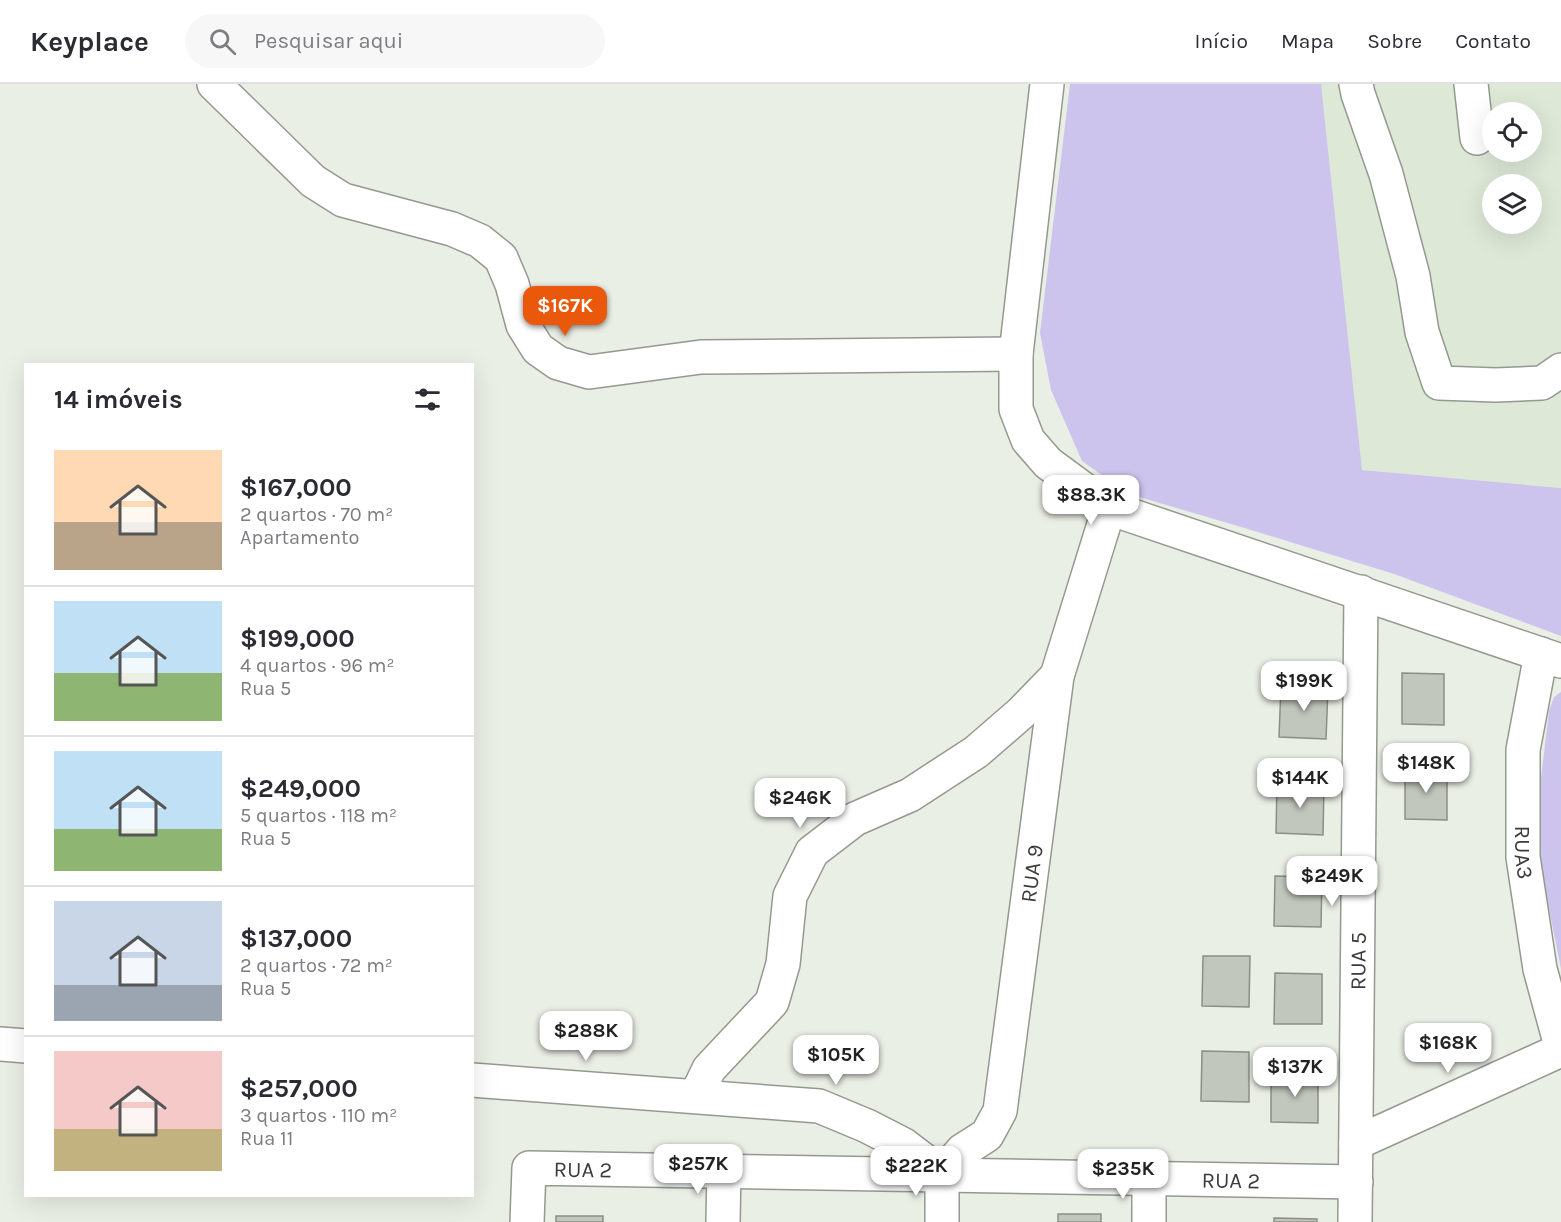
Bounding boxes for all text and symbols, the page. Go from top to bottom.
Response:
search box [185,14,605,68]
text: Keyplace [30,25,149,58]
icon: search [206,25,239,58]
text: Pesquisar aqui [254,28,403,54]
text: Início [1195,29,1248,53]
text: Mapa [1281,29,1334,53]
text: Sobre [1367,29,1422,53]
text: Contato [1455,29,1531,53]
map controls [1482,102,1542,234]
button: locate [1482,102,1542,162]
button: layers [1482,174,1542,234]
pin: $167K [523,286,607,337]
text: $167K [537,294,593,317]
icon: filters [411,383,444,416]
text: 14 imóveis [54,384,183,415]
text: $167,000 [240,472,352,503]
icon: home [102,474,174,546]
pin: $88.3K [1042,475,1140,526]
text: $88.3K [1056,483,1126,506]
text: 2 quartos · 70 m² [240,503,393,526]
text: Apartamento [240,526,359,549]
text: $199,000 [240,623,355,654]
icon: home [102,625,174,697]
text: 4 quartos · 96 m² [240,654,395,677]
pin: $199K [1262,661,1346,712]
text: $199K [1275,669,1333,692]
text: Rua 5 [240,677,291,700]
pin: $148K [1384,743,1468,794]
text: $148K [1397,751,1455,774]
pin: $144K [1258,758,1342,809]
text: $144K [1271,766,1329,789]
text: $249,000 [240,773,361,804]
icon: home [102,775,174,847]
pin: $246K [758,778,842,829]
text: $246K [769,786,832,809]
text: 5 quartos · 118 m² [240,804,397,827]
street label: RUA3 [1509,826,1538,881]
text: Rua 5 [240,827,291,850]
street label: RUA 9 [1015,843,1049,904]
pin: $249K [1290,856,1374,907]
text: $249K [1300,864,1364,887]
text: $137,000 [240,923,352,954]
icon: home [102,925,174,997]
street label: RUA 5 [1345,932,1372,990]
text: 2 quartos · 72 m² [240,954,393,977]
text: Rua 5 [240,977,291,1000]
pin: $288K [544,1011,628,1062]
text: $288K [554,1019,618,1042]
pin: $168K [1406,1023,1490,1074]
text: $168K [1418,1031,1478,1054]
pin: $105K [794,1035,878,1086]
text: $105K [807,1043,865,1066]
pin: $137K [1253,1047,1337,1098]
text: $137K [1267,1055,1323,1078]
text: $257,000 [240,1073,358,1104]
icon: home [102,1075,174,1147]
text: 3 quartos · 110 m² [240,1104,397,1127]
text: Rua 11 [240,1127,293,1150]
pin: $257K [656,1144,740,1195]
pin: $222K [874,1146,958,1197]
pin: $235K [1081,1149,1165,1200]
text: $257K [668,1152,728,1175]
text: $222K [884,1154,948,1177]
street label: RUA 2 [553,1156,612,1183]
text: $235K [1091,1157,1155,1180]
street label: RUA 2 [1201,1167,1260,1194]

